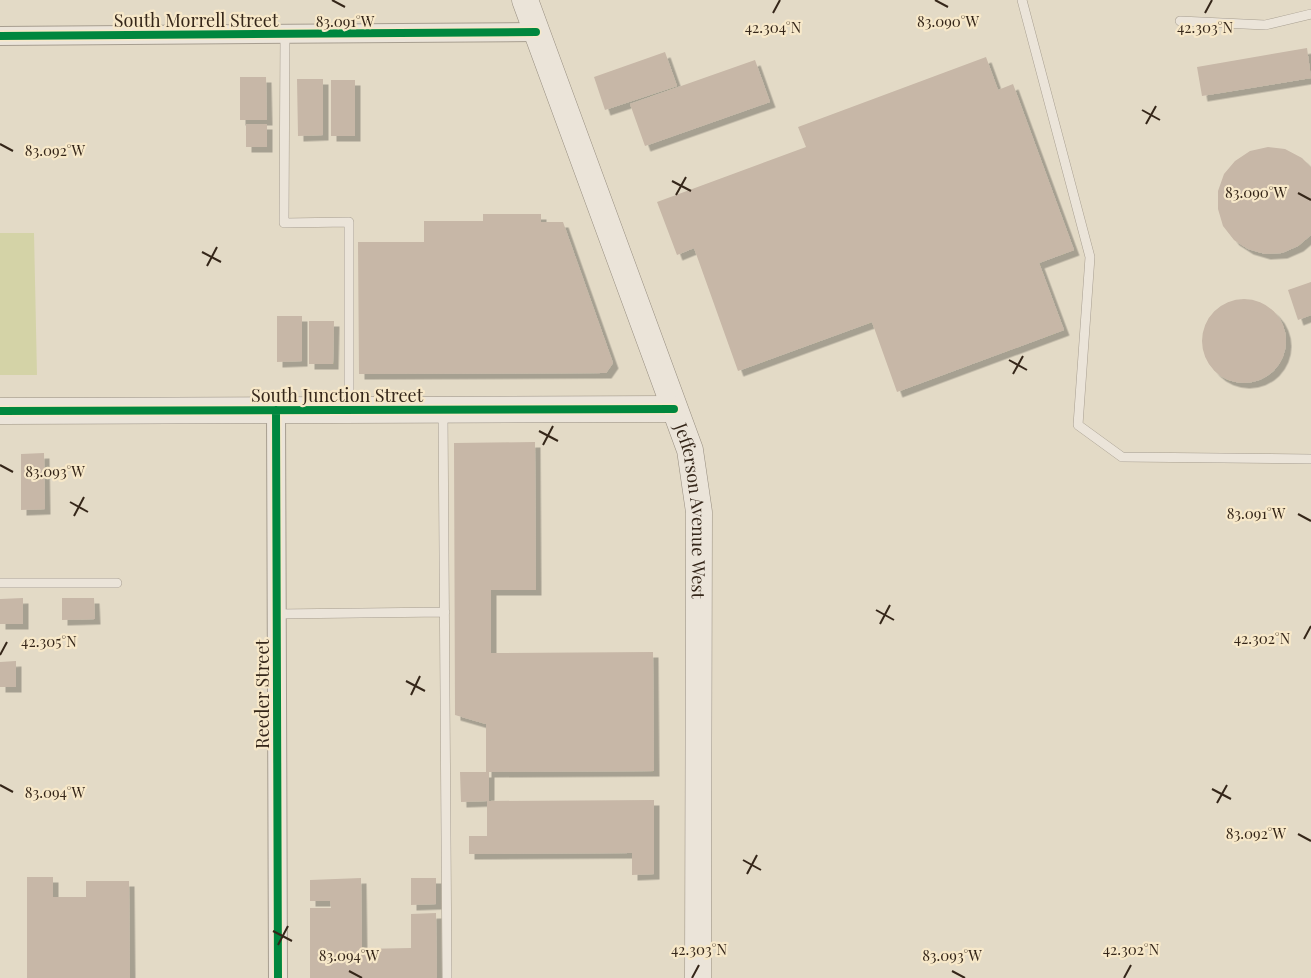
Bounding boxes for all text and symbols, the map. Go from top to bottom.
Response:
street label: South Morrell Street [114,8,279,32]
text: 83.091°W [316,11,375,31]
text: 83.090°W [917,11,979,31]
text: 42.304°N [745,17,802,37]
text: 42.303°N [1177,17,1233,37]
text: 83.092°W [25,140,86,160]
text: 83.090°W [1225,182,1287,202]
street label: South Junction Street [251,383,424,407]
street label: Jefferson Avenue West [669,419,711,600]
text: 83.093°W [25,461,85,481]
text: 83.091°W [1227,503,1286,523]
text: 42.302°N [1234,628,1291,648]
text: 42.305°N [21,631,77,651]
street label: Reeder Street [250,638,274,749]
text: 83.094°W [25,782,86,802]
text: 83.092°W [1226,823,1287,843]
text: 42.303°N [671,939,727,959]
text: 42.302°N [1103,939,1160,959]
text: 83.094°W [319,945,380,965]
text: 83.093°W [922,945,982,965]

